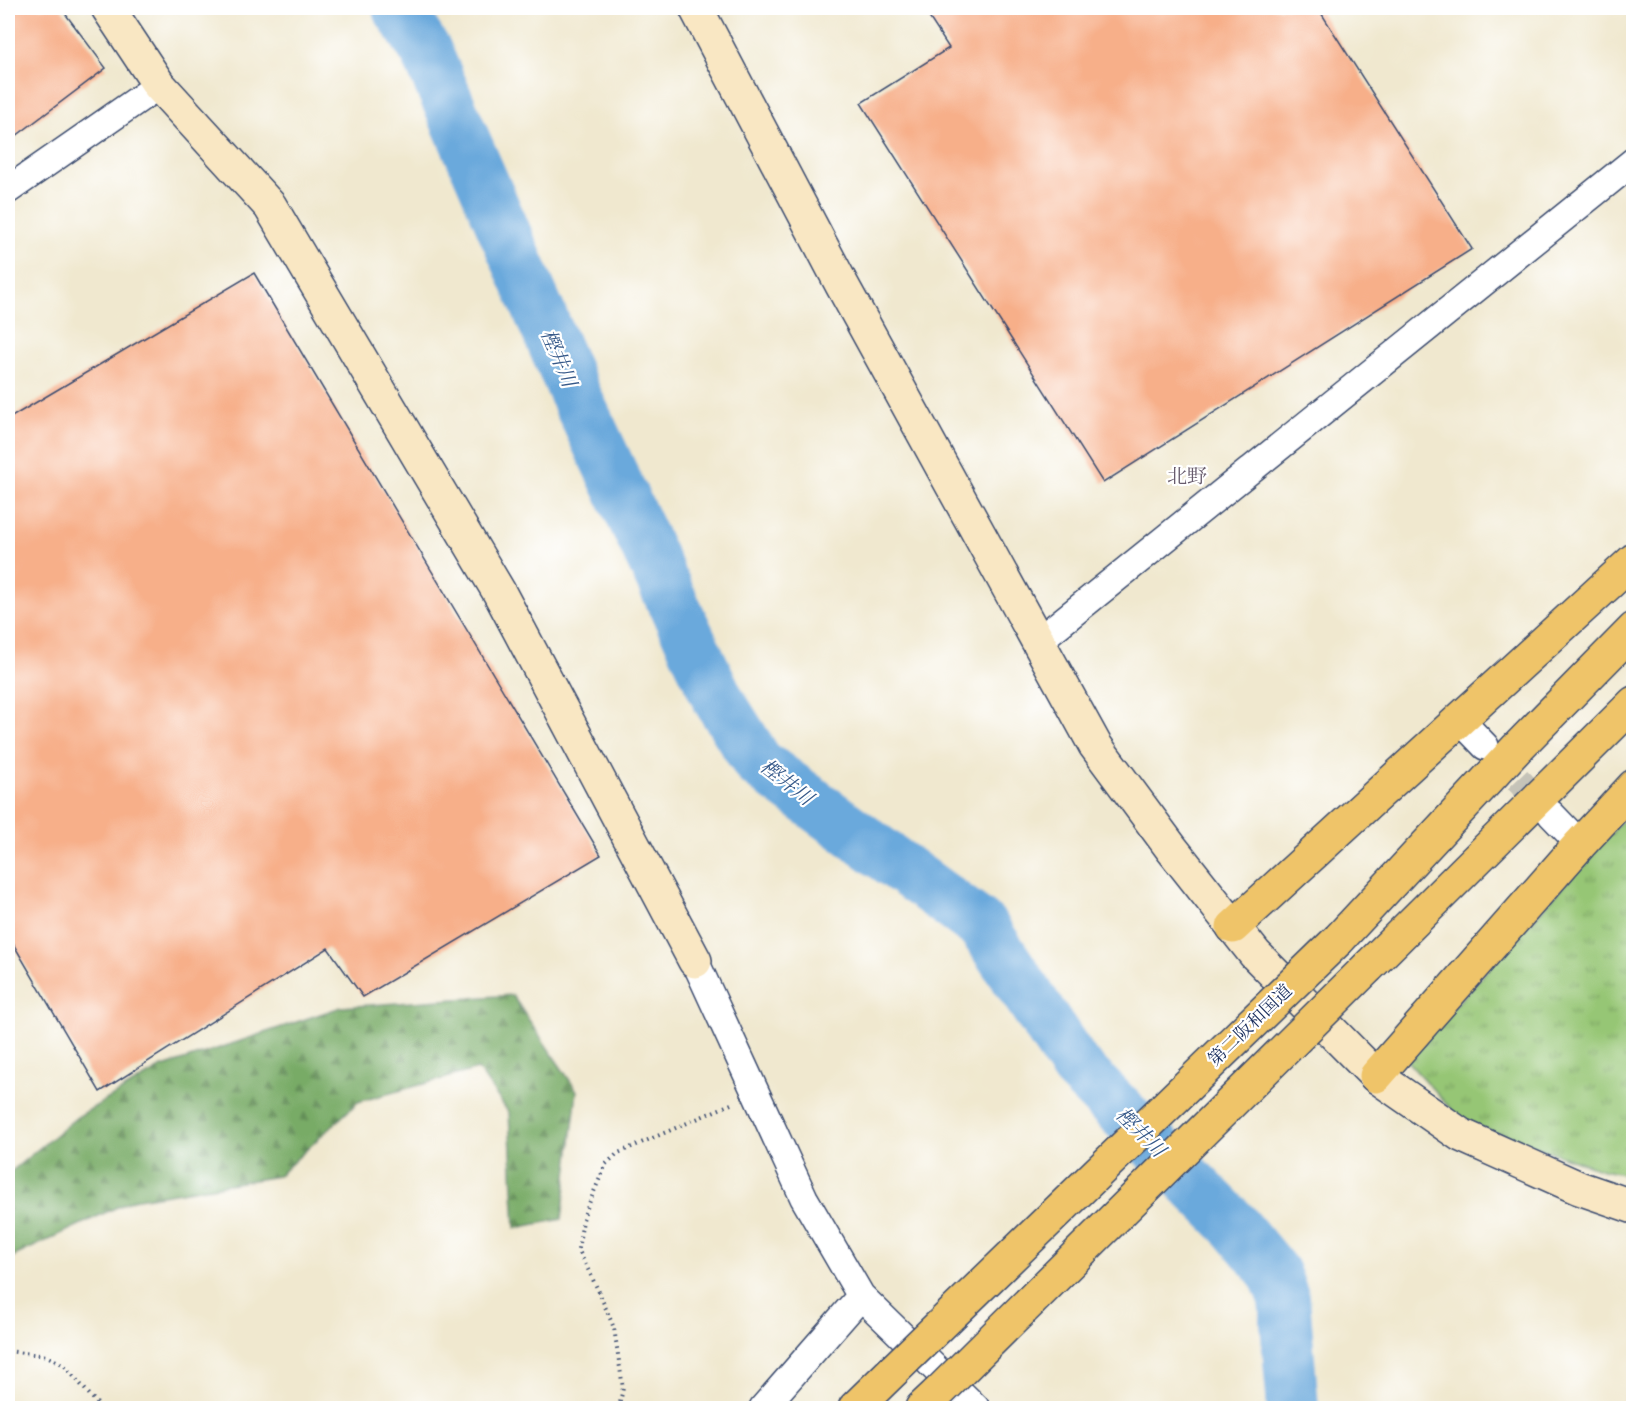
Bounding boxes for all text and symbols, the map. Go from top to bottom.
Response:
water label: 樫井川 [536,326,583,392]
district label: 北野 [1167,464,1207,488]
water label: 樫井川 [756,754,820,811]
street label: 第二阪和国道 [1204,980,1296,1070]
water label: 樫井川 [1111,1102,1172,1163]

